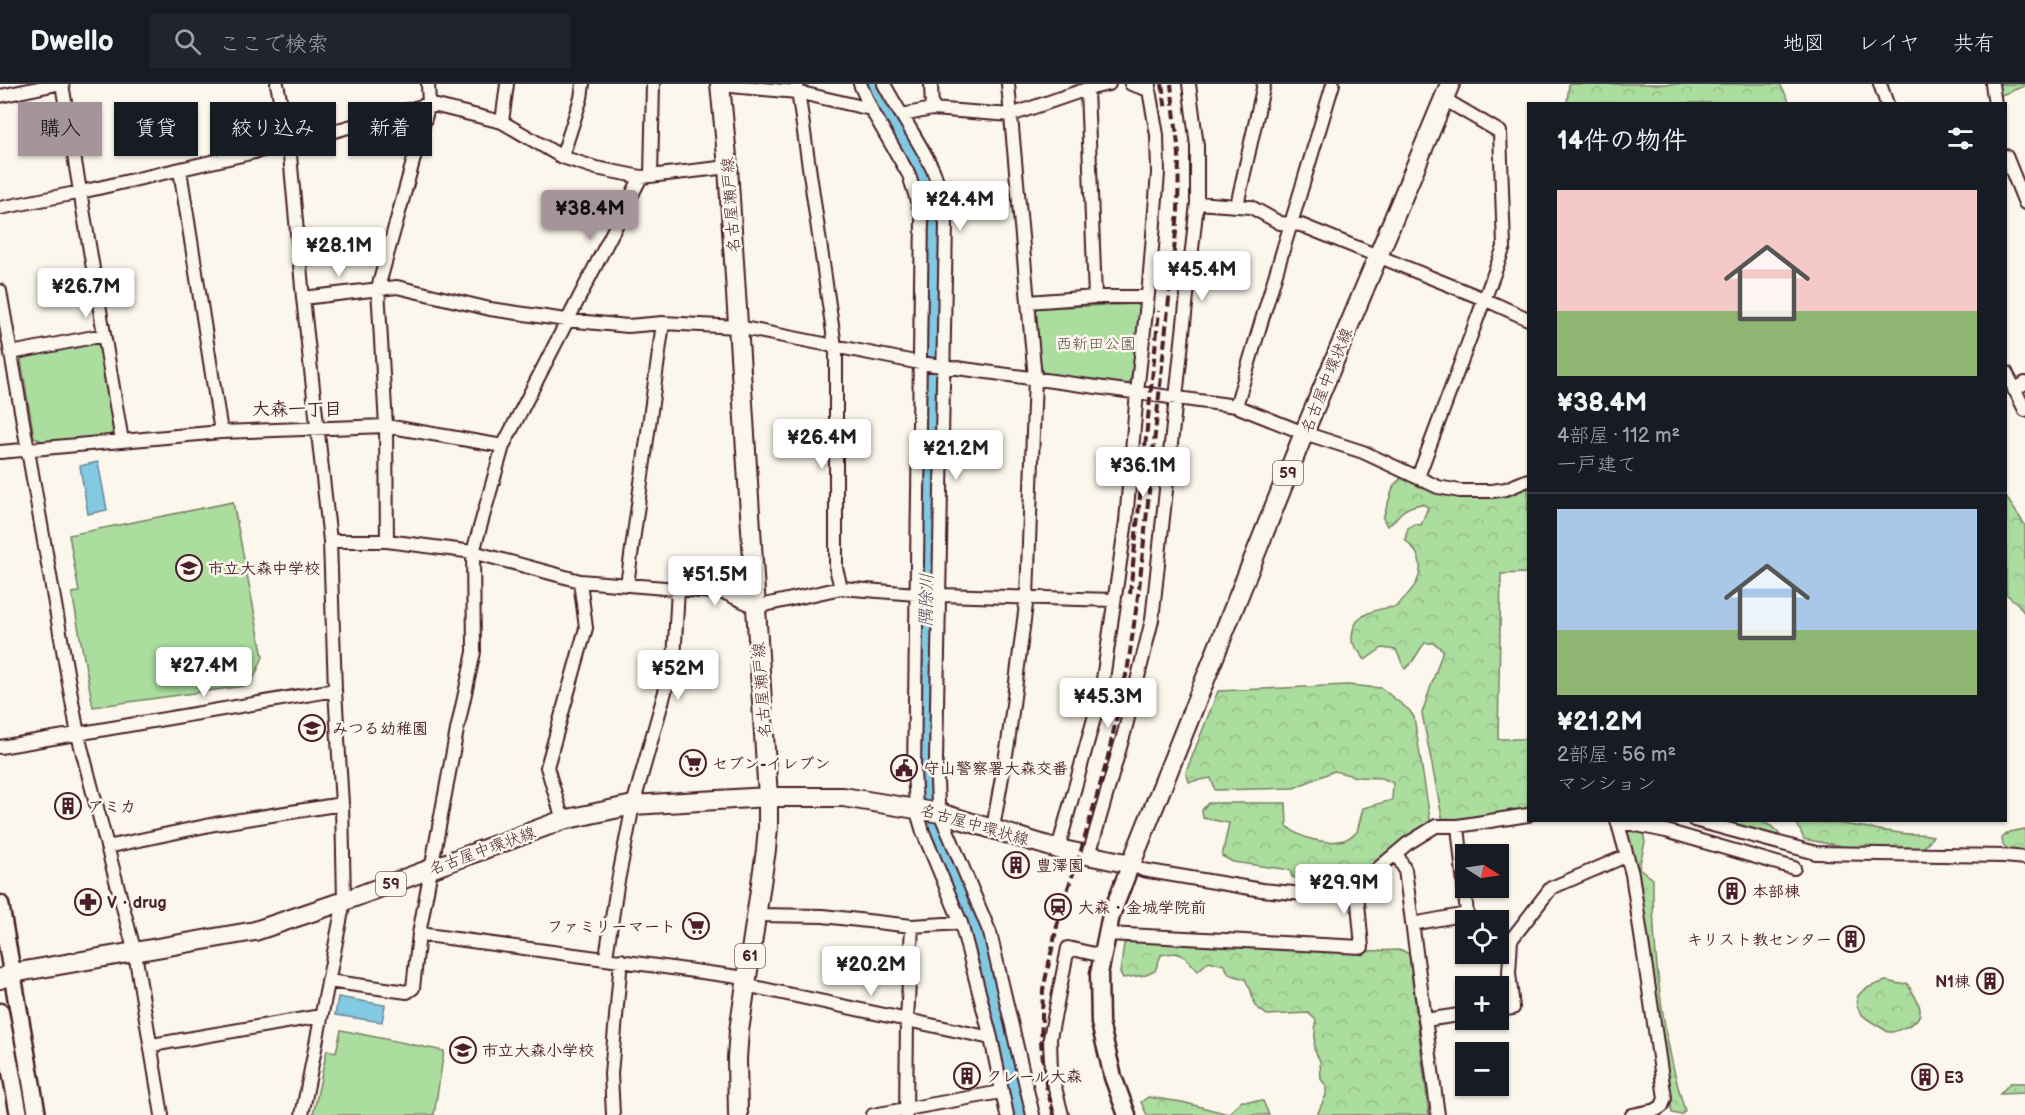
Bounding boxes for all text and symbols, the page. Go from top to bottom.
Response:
search box [150,14,570,68]
text: Dwello [30,25,114,58]
icon: search [171,25,204,58]
text: ここで検索 [219,31,329,58]
text: 地図 [1783,31,1825,56]
text: レイヤ [1858,31,1920,56]
text: 共有 [1953,31,1995,56]
chip: 購入 [18,102,102,156]
chip: 賃貸 [114,102,198,156]
chip: 絞り込み [210,102,336,156]
chip: 新着 [348,102,432,156]
icon: filters [1944,122,1977,155]
text: 14件の物件 [1557,126,1687,157]
street label: 名古屋瀬戸線 [719,156,744,253]
pin: ¥24.4M [911,181,1009,232]
text: ¥24.4M [926,188,994,212]
pin: ¥38.4M [541,190,639,241]
text: ¥38.4M [555,197,625,221]
pin: ¥28.1M [290,227,388,278]
icon: home [1713,229,1821,337]
text: ¥28.1M [306,234,372,258]
pin: ¥45.4M [1153,251,1251,302]
text: ¥45.4M [1167,258,1237,282]
pin: ¥26.7M [37,268,135,319]
text: ¥26.7M [51,275,121,299]
street label: 名古屋中環状線 [1298,325,1357,436]
park label: 西新田公園 [1056,335,1136,354]
text: ¥38.4M [1557,388,1647,419]
district label: 大森一丁目 [252,399,342,420]
pin: ¥26.4M [773,419,871,470]
text: 4部屋 · 112 m² [1557,424,1680,448]
text: ¥26.4M [787,426,857,450]
pin: ¥21.2M [907,430,1005,481]
text: ¥21.2M [923,437,989,461]
pin: ¥36.1M [1094,447,1192,498]
text: 一戸建て [1557,453,1637,477]
text: ¥36.1M [1110,454,1176,478]
road number: 59 [1273,461,1303,485]
icon: home [1713,548,1821,656]
school or university icon: 市立大森中学校 [174,553,204,583]
pin: ¥51.5M [666,556,764,607]
place label: 市立大森中学校 [208,560,320,579]
text: ¥51.5M [682,563,748,587]
water label: 隅除川 [916,573,937,627]
street label: 名古屋瀬戸線 [750,641,775,738]
pin: ¥27.4M [155,647,253,698]
pin: ¥52M [642,650,714,701]
text: ¥27.4M [170,654,238,678]
text: ¥52M [651,657,705,681]
pin: ¥45.3M [1059,678,1157,729]
text: ¥45.3M [1074,685,1142,709]
text: ¥21.2M [1557,707,1643,738]
school or university icon: みつる幼稚園 [297,713,327,743]
place label: みつる幼稚園 [332,720,428,739]
text: 2部屋 · 56 m² [1557,743,1676,767]
supermarket icon: セブン-イレブン [678,748,708,778]
public building icon: 守山警察署大森交番 [889,753,919,783]
place label: セブン-イレブン [712,755,831,774]
place label: 守山警察署大森交番 [924,760,1068,779]
text: マンション [1557,772,1656,796]
building icon: アミカ [53,791,83,821]
place label: アミカ [88,798,136,817]
street label: 名古屋中環状線 [918,801,1031,850]
street label: 名古屋中環状線 [427,823,538,879]
north arrow [1455,844,1509,898]
map controls [1455,844,1509,1096]
building icon: 豊澤園 [1001,850,1031,880]
place label: 豊澤園 [1036,857,1084,876]
pin: ¥29.9M [1295,864,1393,915]
text: ¥29.9M [1309,871,1379,895]
road number: 59 [376,872,406,896]
building icon: 本部棟 [1717,876,1747,906]
place label: 本部棟 [1752,883,1801,902]
pharmacy icon: V・drug [73,887,103,917]
station icon: 大森・金城学院前 [1043,892,1073,922]
place label: V・drug [107,894,167,913]
place label: 大森・金城学院前 [1078,899,1206,918]
button: locate [1455,910,1509,964]
supermarket icon: ファミリーマート [681,911,711,941]
place label: ファミリーマート [547,918,676,937]
building icon: キリスト教センター [1836,924,1866,954]
place label: キリスト教センター [1687,931,1832,950]
road number: 61 [735,944,765,968]
pin: ¥20.2M [822,946,920,997]
text: ¥20.2M [836,953,906,977]
building icon: N1棟 [1975,966,2005,996]
place label: N1棟 [1935,973,1971,992]
button: + [1455,976,1509,1030]
school or university icon: 市立大森小学校 [448,1035,478,1065]
place label: 市立大森小学校 [482,1042,594,1061]
button: − [1455,1042,1509,1096]
building icon: クレール大森 [952,1061,982,1091]
building icon: E3 [1910,1062,1940,1092]
place label: クレール大森 [986,1068,1082,1087]
place label: E3 [1944,1069,1964,1088]

